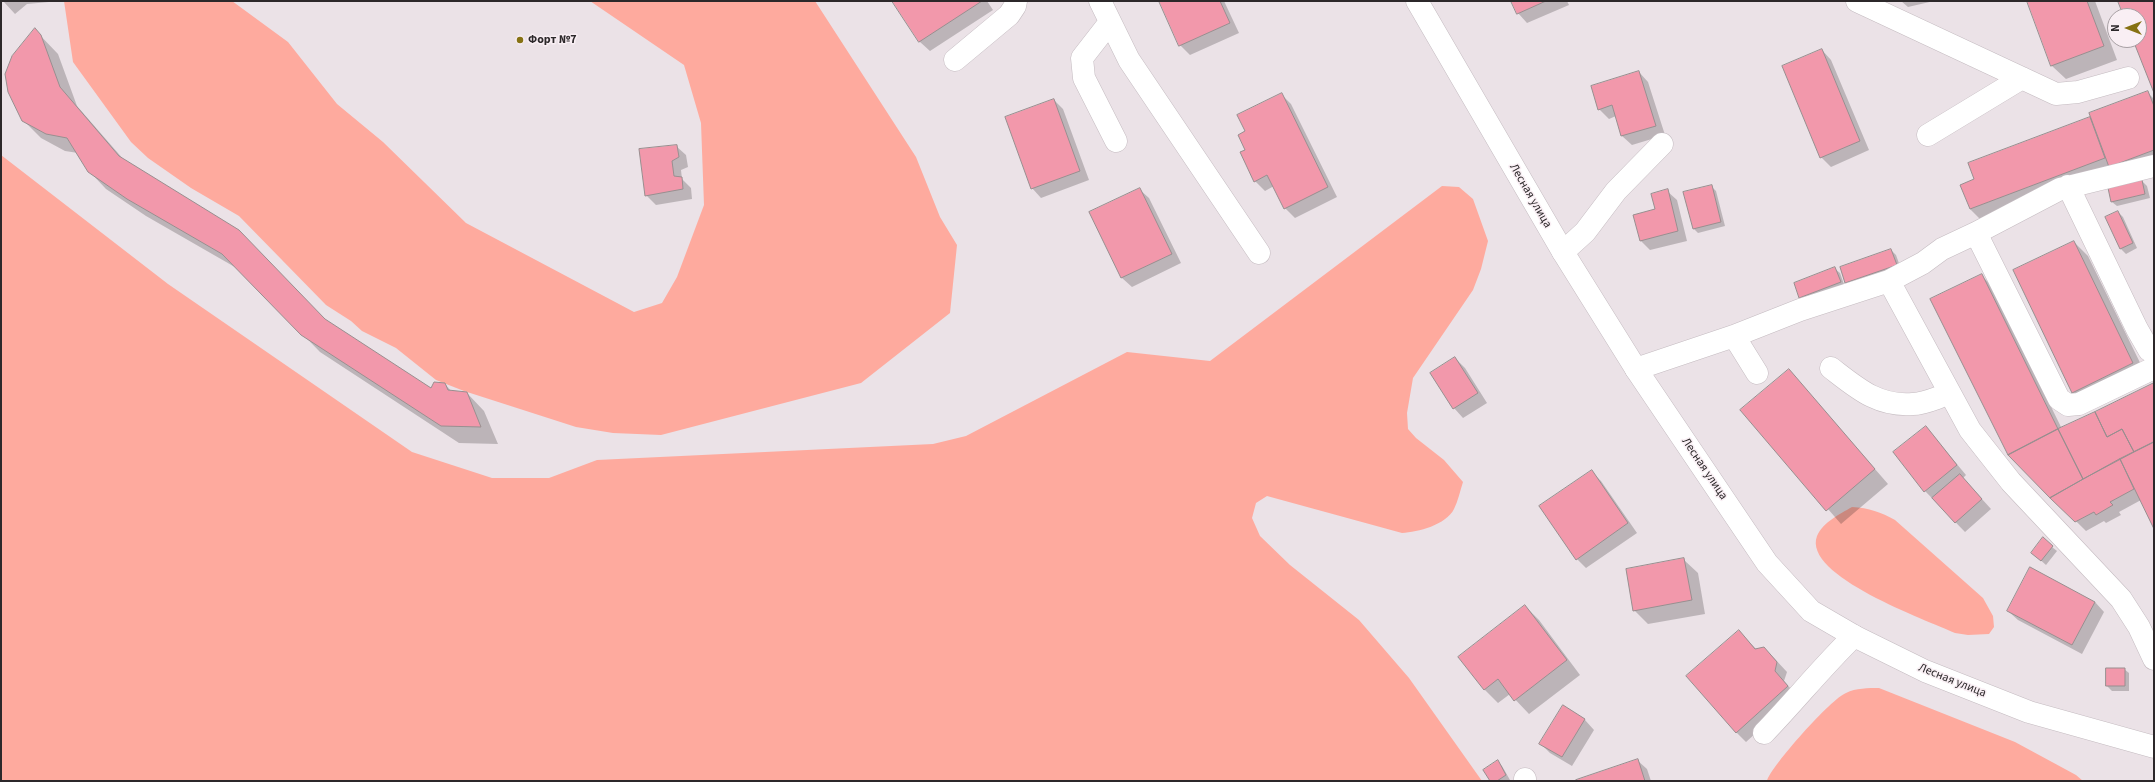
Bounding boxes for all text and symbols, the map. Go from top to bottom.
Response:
north arrow [2107,8,2147,48]
text: N [2108,24,2123,32]
place label: Форт №7 [528,33,577,47]
marker: Форт №7 [515,35,525,45]
street label: Лесная улица [1506,161,1554,231]
street label: Лесная улица [1678,435,1730,503]
street label: Лесная улица [1916,661,1988,701]

